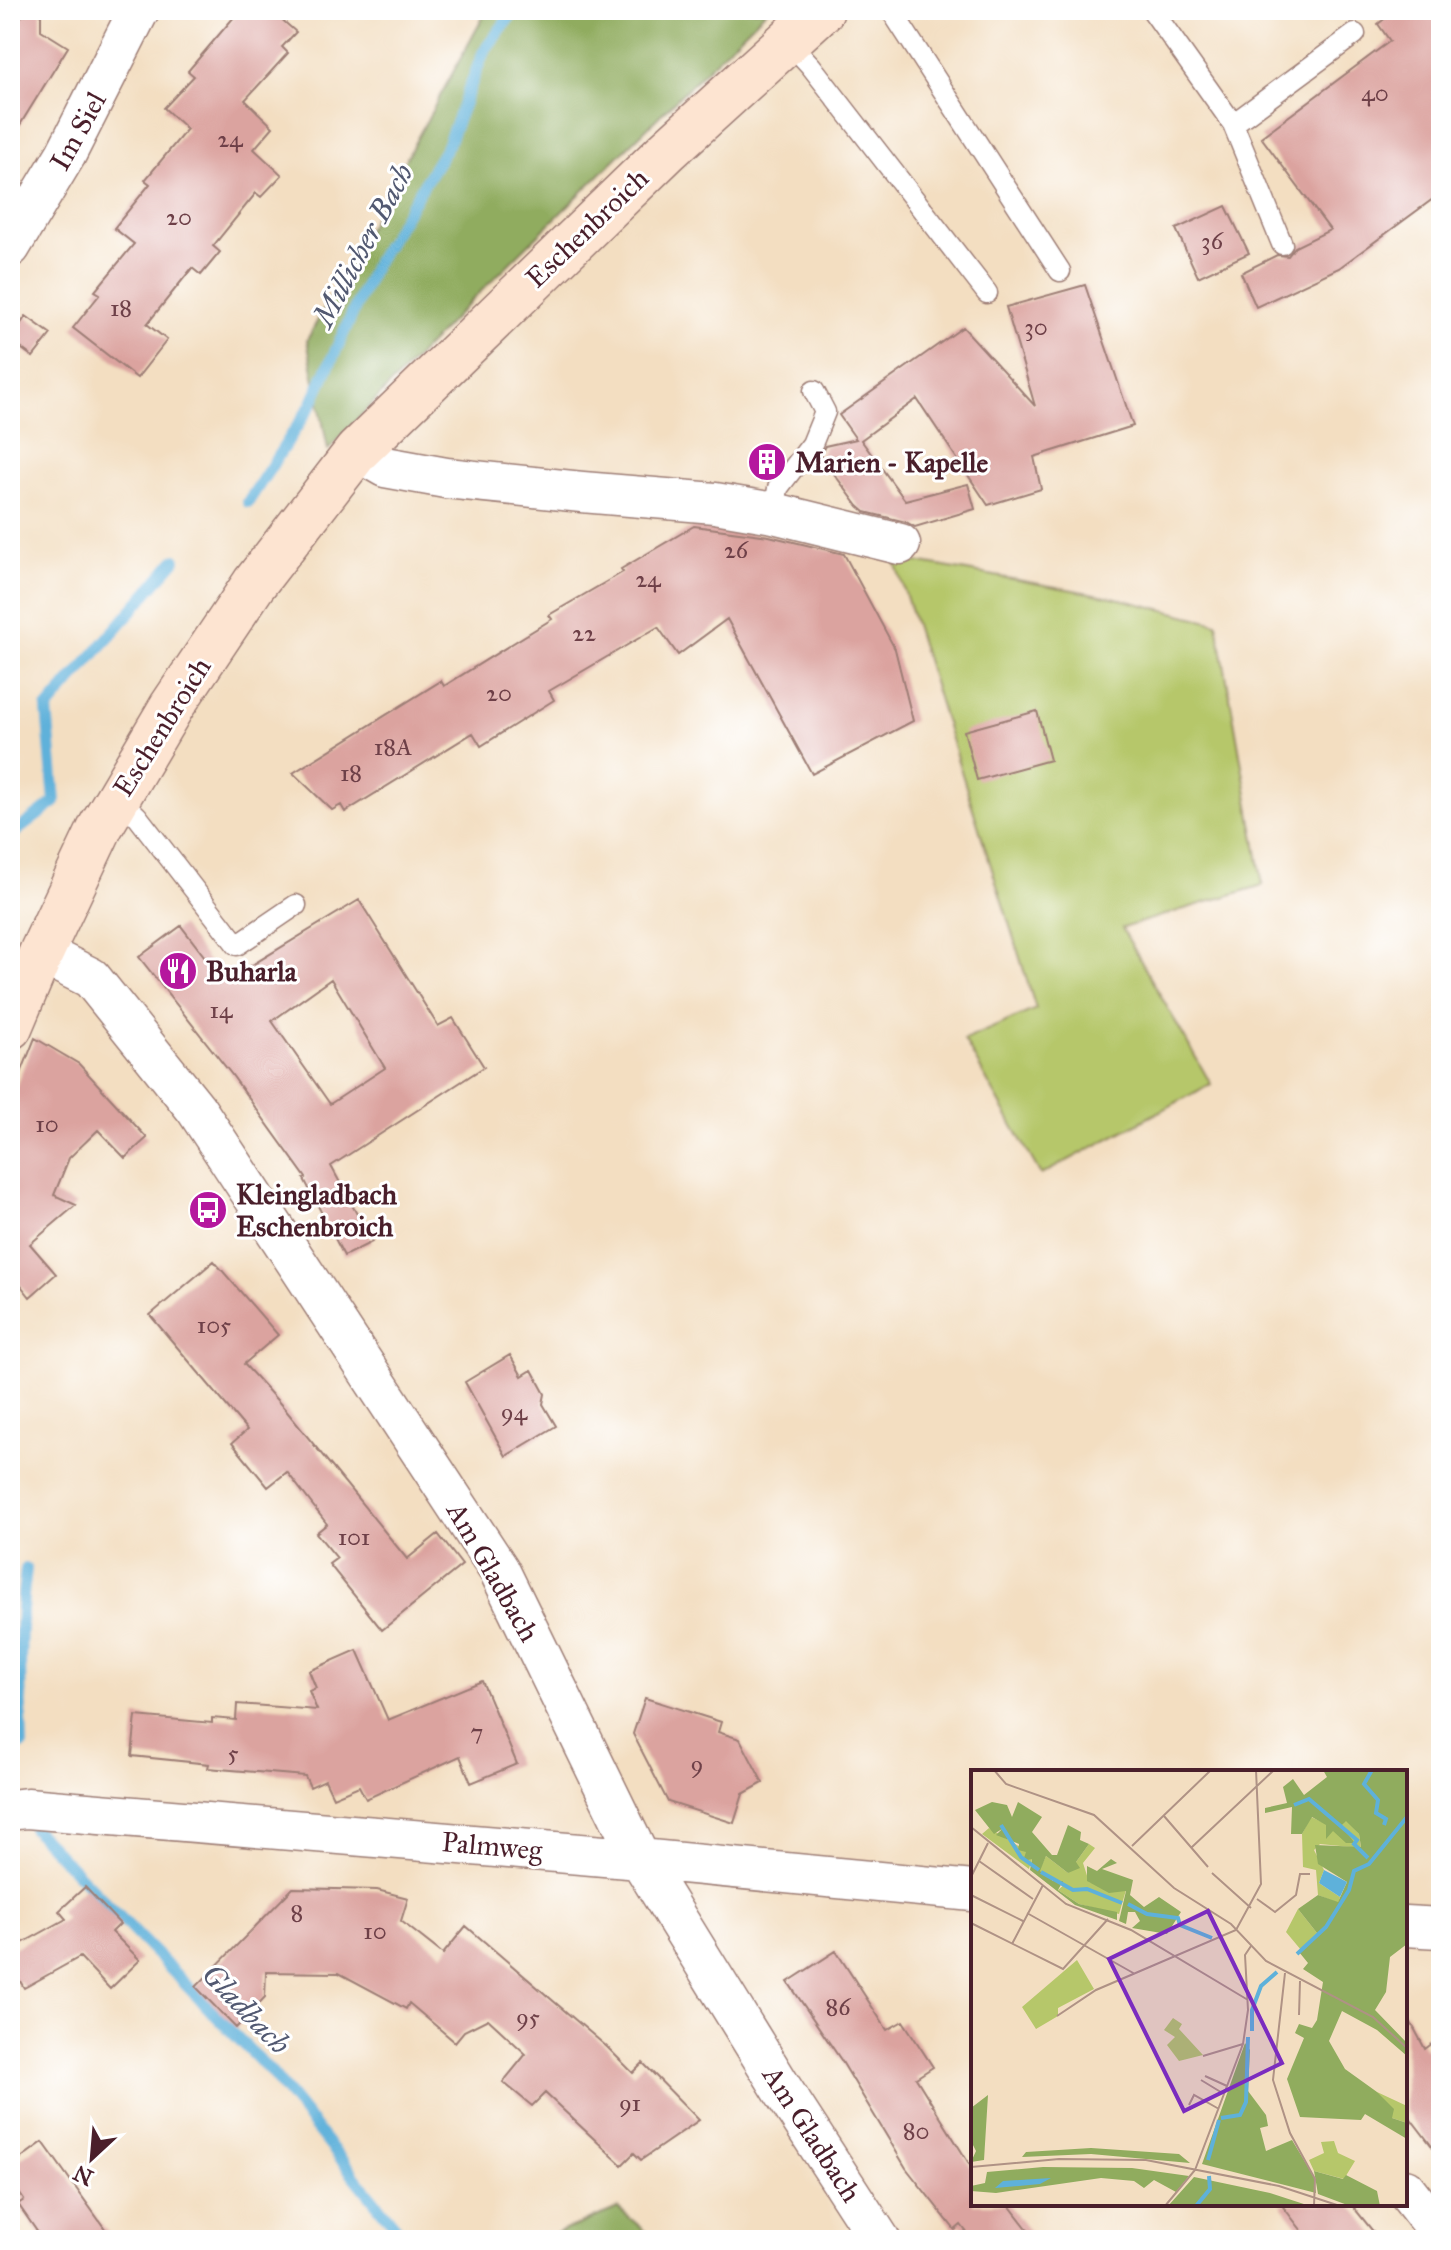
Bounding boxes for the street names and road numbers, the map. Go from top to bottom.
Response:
street label: Im Siel [42,85,114,176]
street label: Eschenbroich [518,160,656,295]
street label: Eschenbroich [105,651,219,803]
street label: Am Gladbach [439,1495,547,1648]
street label: Palmweg [440,1824,545,1868]
street label: Am Gladbach [755,2059,869,2209]

